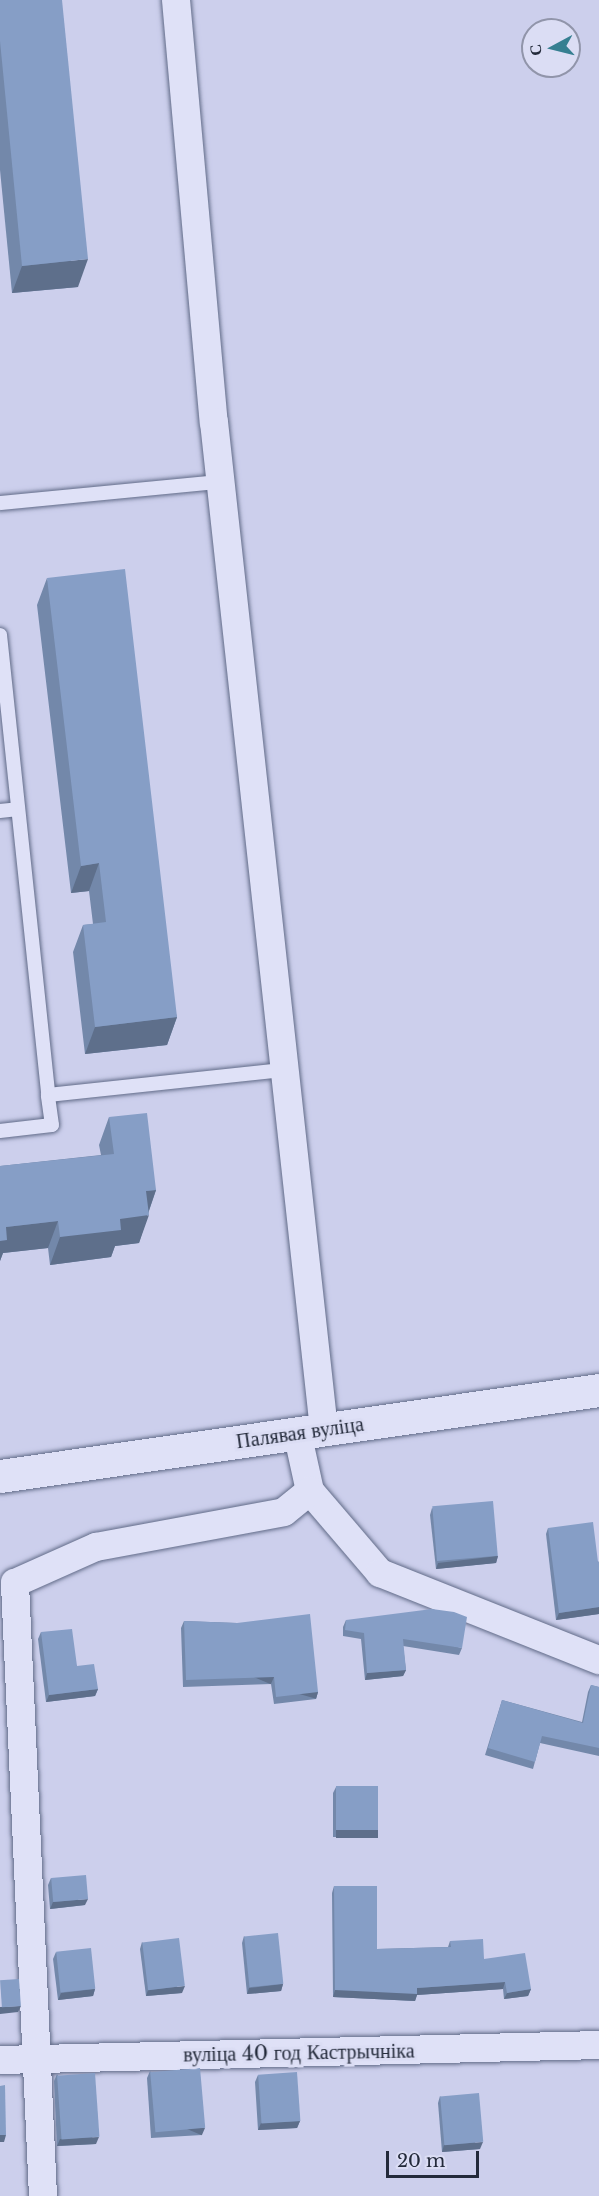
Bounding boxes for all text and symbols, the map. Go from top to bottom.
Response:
north arrow [521,18,581,78]
text: С [524,43,546,57]
street label: Палявая вуліца [235,1412,365,1454]
street label: вуліца 40 год Кастрычніка [183,2039,415,2067]
scale bar [389,2139,482,2177]
text: 20 m [397,2150,445,2172]

